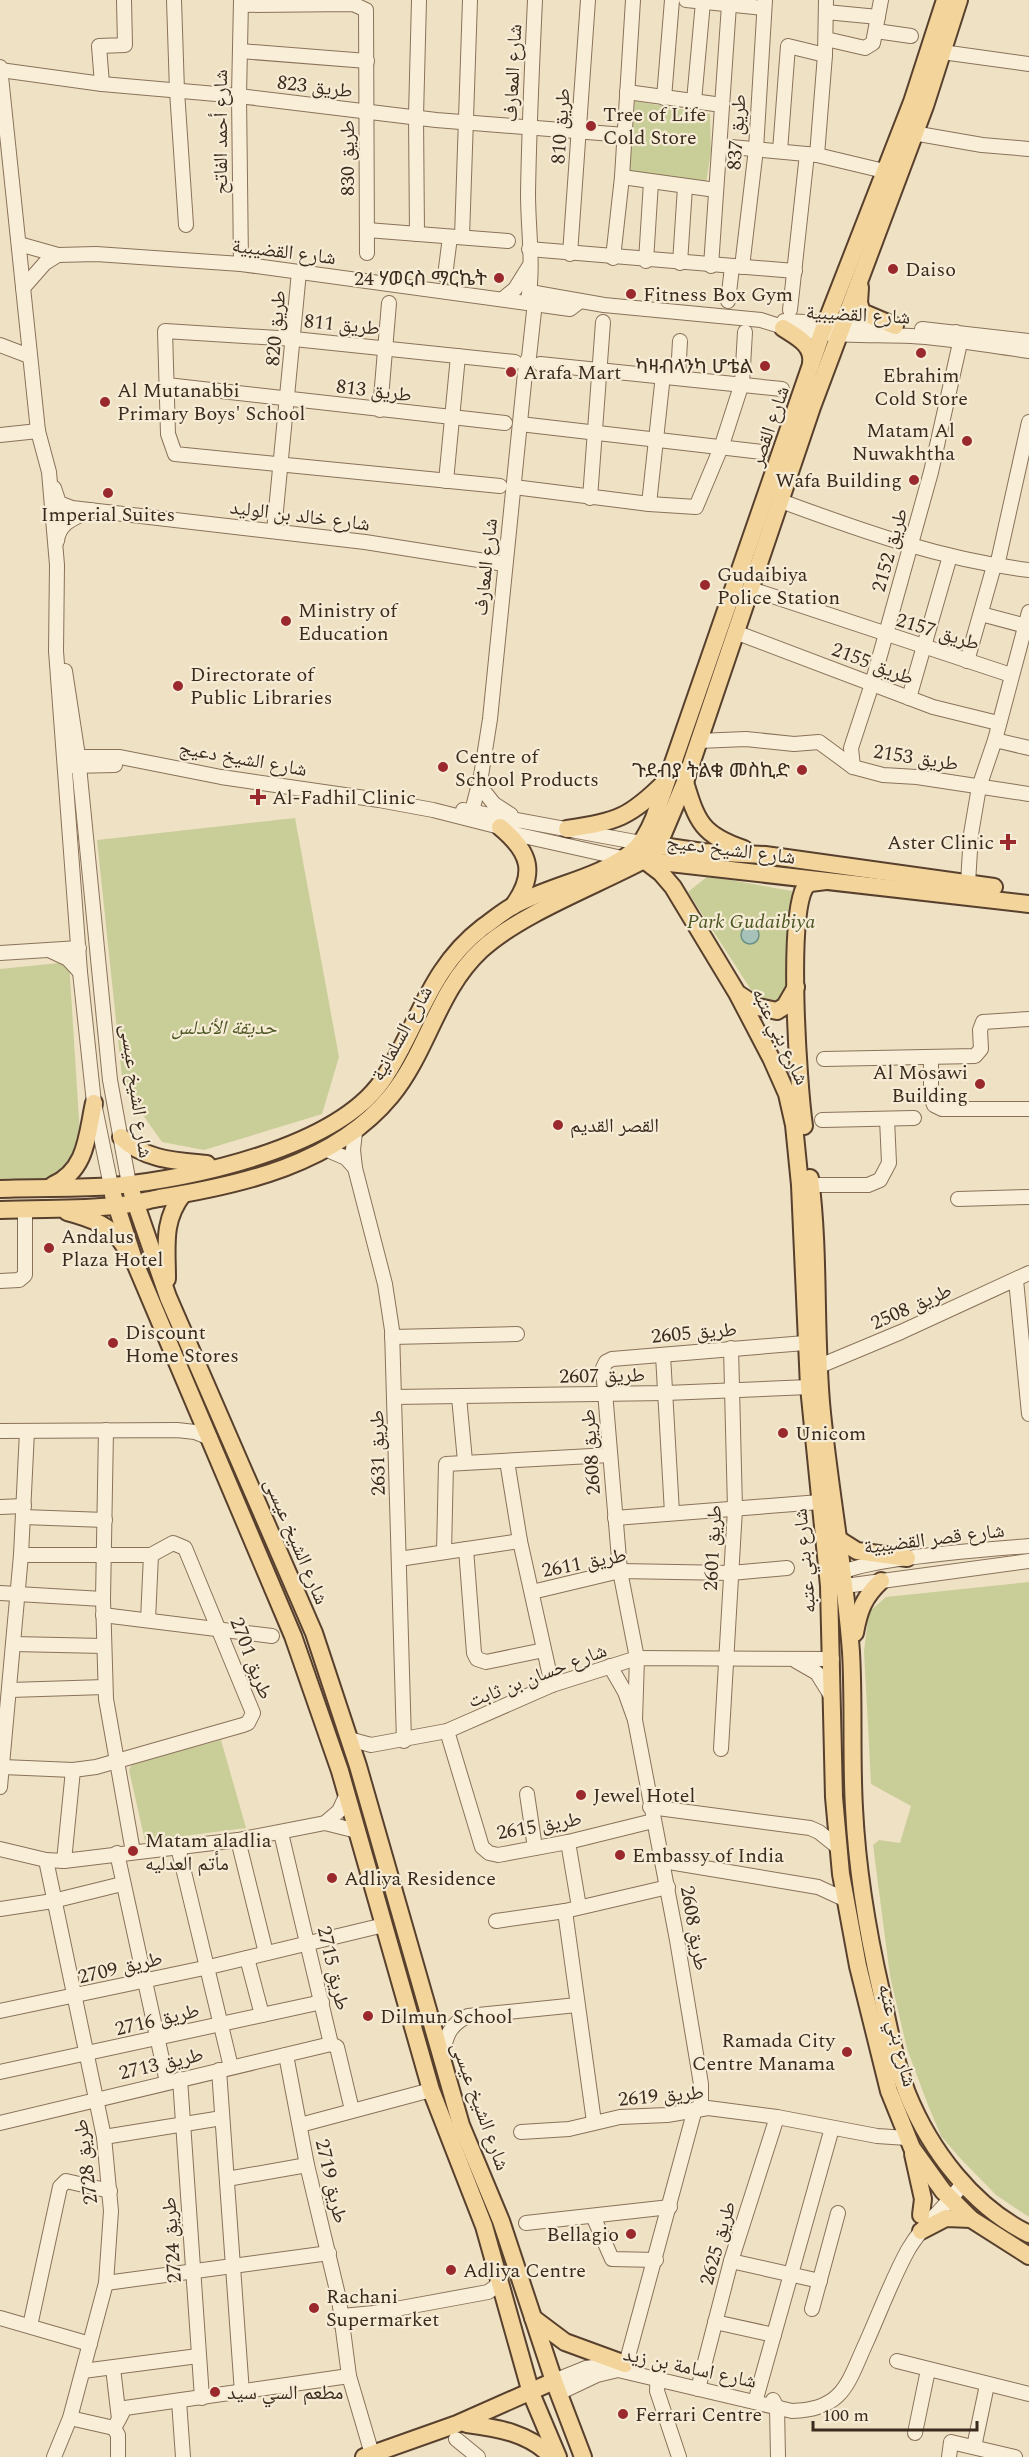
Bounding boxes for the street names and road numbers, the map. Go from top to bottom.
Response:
street label: شارع المعارف [495,23,531,123]
street label: طريق 823 [275,67,354,107]
street label: شارع أحمد الفاتح [206,69,236,195]
street label: طريق 810 [543,87,579,165]
street label: طريق 837 [719,93,755,171]
street label: طريق 830 [333,120,363,196]
street label: شارع القضيبية [230,231,338,273]
street label: طريق 820 [258,289,294,367]
street label: شارع القضيبية [805,297,911,333]
street label: طريق 811 [303,306,381,344]
street label: طريق 813 [334,371,413,411]
street label: شارع القصر [742,382,798,472]
street label: شارع خالد بن الوليد [228,493,372,539]
street label: طريق 2152 [864,505,916,596]
street label: شارع المعارف [466,517,506,618]
street label: طريق 2157 [892,605,983,659]
street label: طريق 2155 [827,635,918,693]
street label: شارع الشيخ دعيج [176,733,309,785]
street label: طريق 2153 [871,736,961,780]
street label: شارع الشيخ دعيج [665,827,797,873]
street label: شارع السلمانية [363,980,441,1087]
street label: شارع بني عتبه [743,983,817,1090]
street label: شارع الشيخ عيسى [112,1022,160,1160]
street label: طريق 2508 [866,1276,957,1338]
street label: طريق 2605 [650,1314,738,1352]
street label: طريق 2607 [559,1360,645,1392]
street label: طريق 2608 [573,1408,609,1496]
street label: طريق 2631 [362,1410,394,1496]
street label: شارع الشيخ عيسى [256,1473,336,1609]
street label: طريق 2601 [696,1504,730,1592]
street label: شارع بني عتبه [785,1507,825,1615]
street label: شارع قصر القضيبية [862,1515,1006,1563]
street label: طريق 2611 [539,1540,629,1586]
street label: طريق 2701 [222,1613,280,1704]
street label: شارع حسان بن ثابت [463,1636,611,1716]
street label: طريق 2615 [494,1804,584,1848]
street label: طريق 2608 [672,1883,716,1973]
street label: طريق 2715 [309,1923,357,2013]
street label: طريق 2709 [75,1944,165,1992]
street label: شارع بني عتبه [870,1981,924,2090]
street label: طريق 2716 [112,1996,202,2044]
street label: شارع الشيخ عيسى [443,2038,517,2175]
street label: طريق 2713 [116,2040,206,2088]
street label: طريق 2619 [617,2077,705,2115]
street label: طريق 2728 [66,2117,106,2206]
street label: طريق 2719 [307,2136,355,2226]
street label: طريق 2724 [154,2196,190,2284]
street label: طريق 2625 [692,2198,744,2289]
street label: شارع اسامة بن زيد [620,2339,759,2397]

